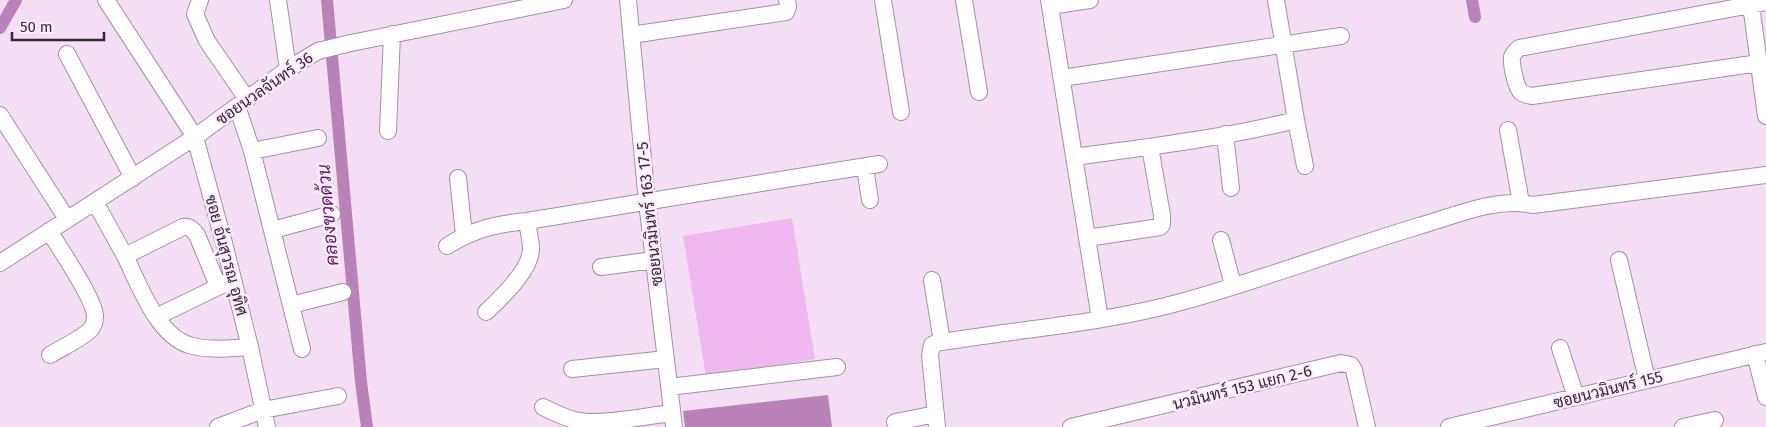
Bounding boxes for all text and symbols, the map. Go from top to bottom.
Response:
scale bar [12,10,105,42]
text: 50 m [20,18,53,36]
street label: ซอยนวลจันทร์ 36 [210,45,316,129]
street label: ซอยนวมินทร์ 163 17-5 [629,141,667,287]
water label: คลองขวดด้วน [312,163,343,267]
street label: ซอย อ้นสุวรณ อุทิศ [199,192,253,318]
street label: นวมินทร์ 153 แยก 2-6 [1170,358,1314,414]
street label: ซอยนวมินทร์ 155 [1551,364,1665,412]

